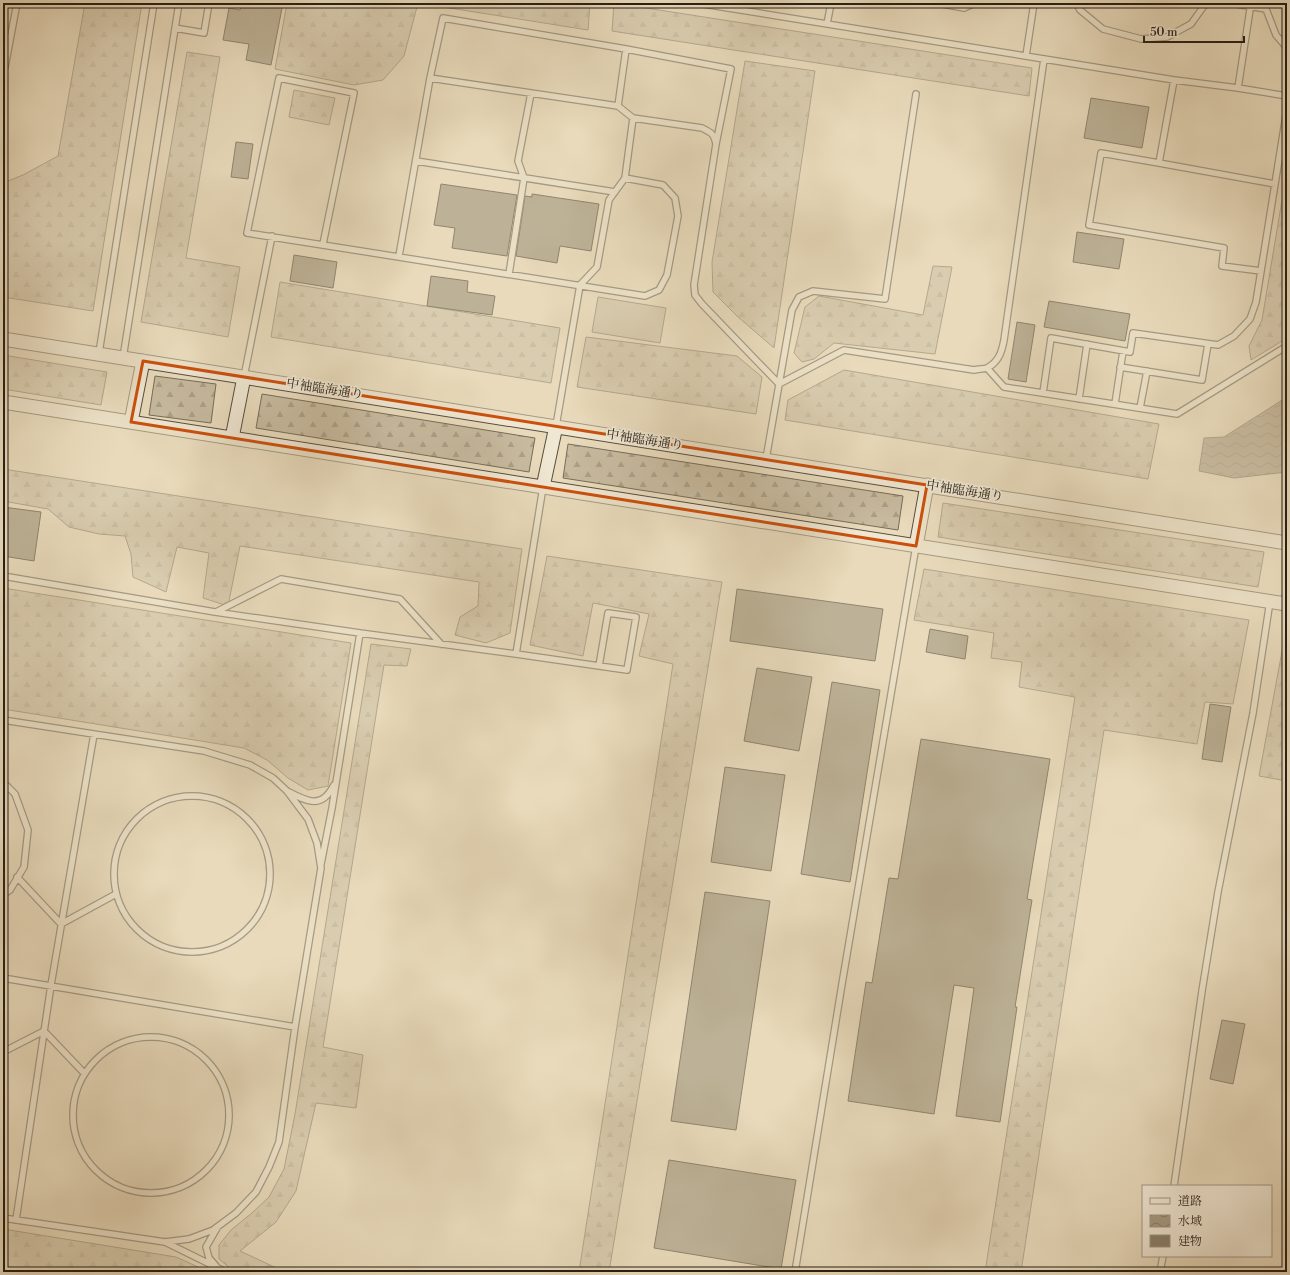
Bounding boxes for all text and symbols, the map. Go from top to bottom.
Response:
scale bar [1144,18,1244,44]
text: 50 m [1150,25,1178,40]
street label: 中袖臨海通り [285,375,365,403]
street label: 中袖臨海通り [605,426,685,454]
street label: 中袖臨海通り [925,477,1005,505]
legend [1142,1185,1272,1257]
text: 道路 [1178,1194,1202,1209]
text: 水域 [1178,1214,1202,1229]
text: 建物 [1178,1234,1202,1249]

